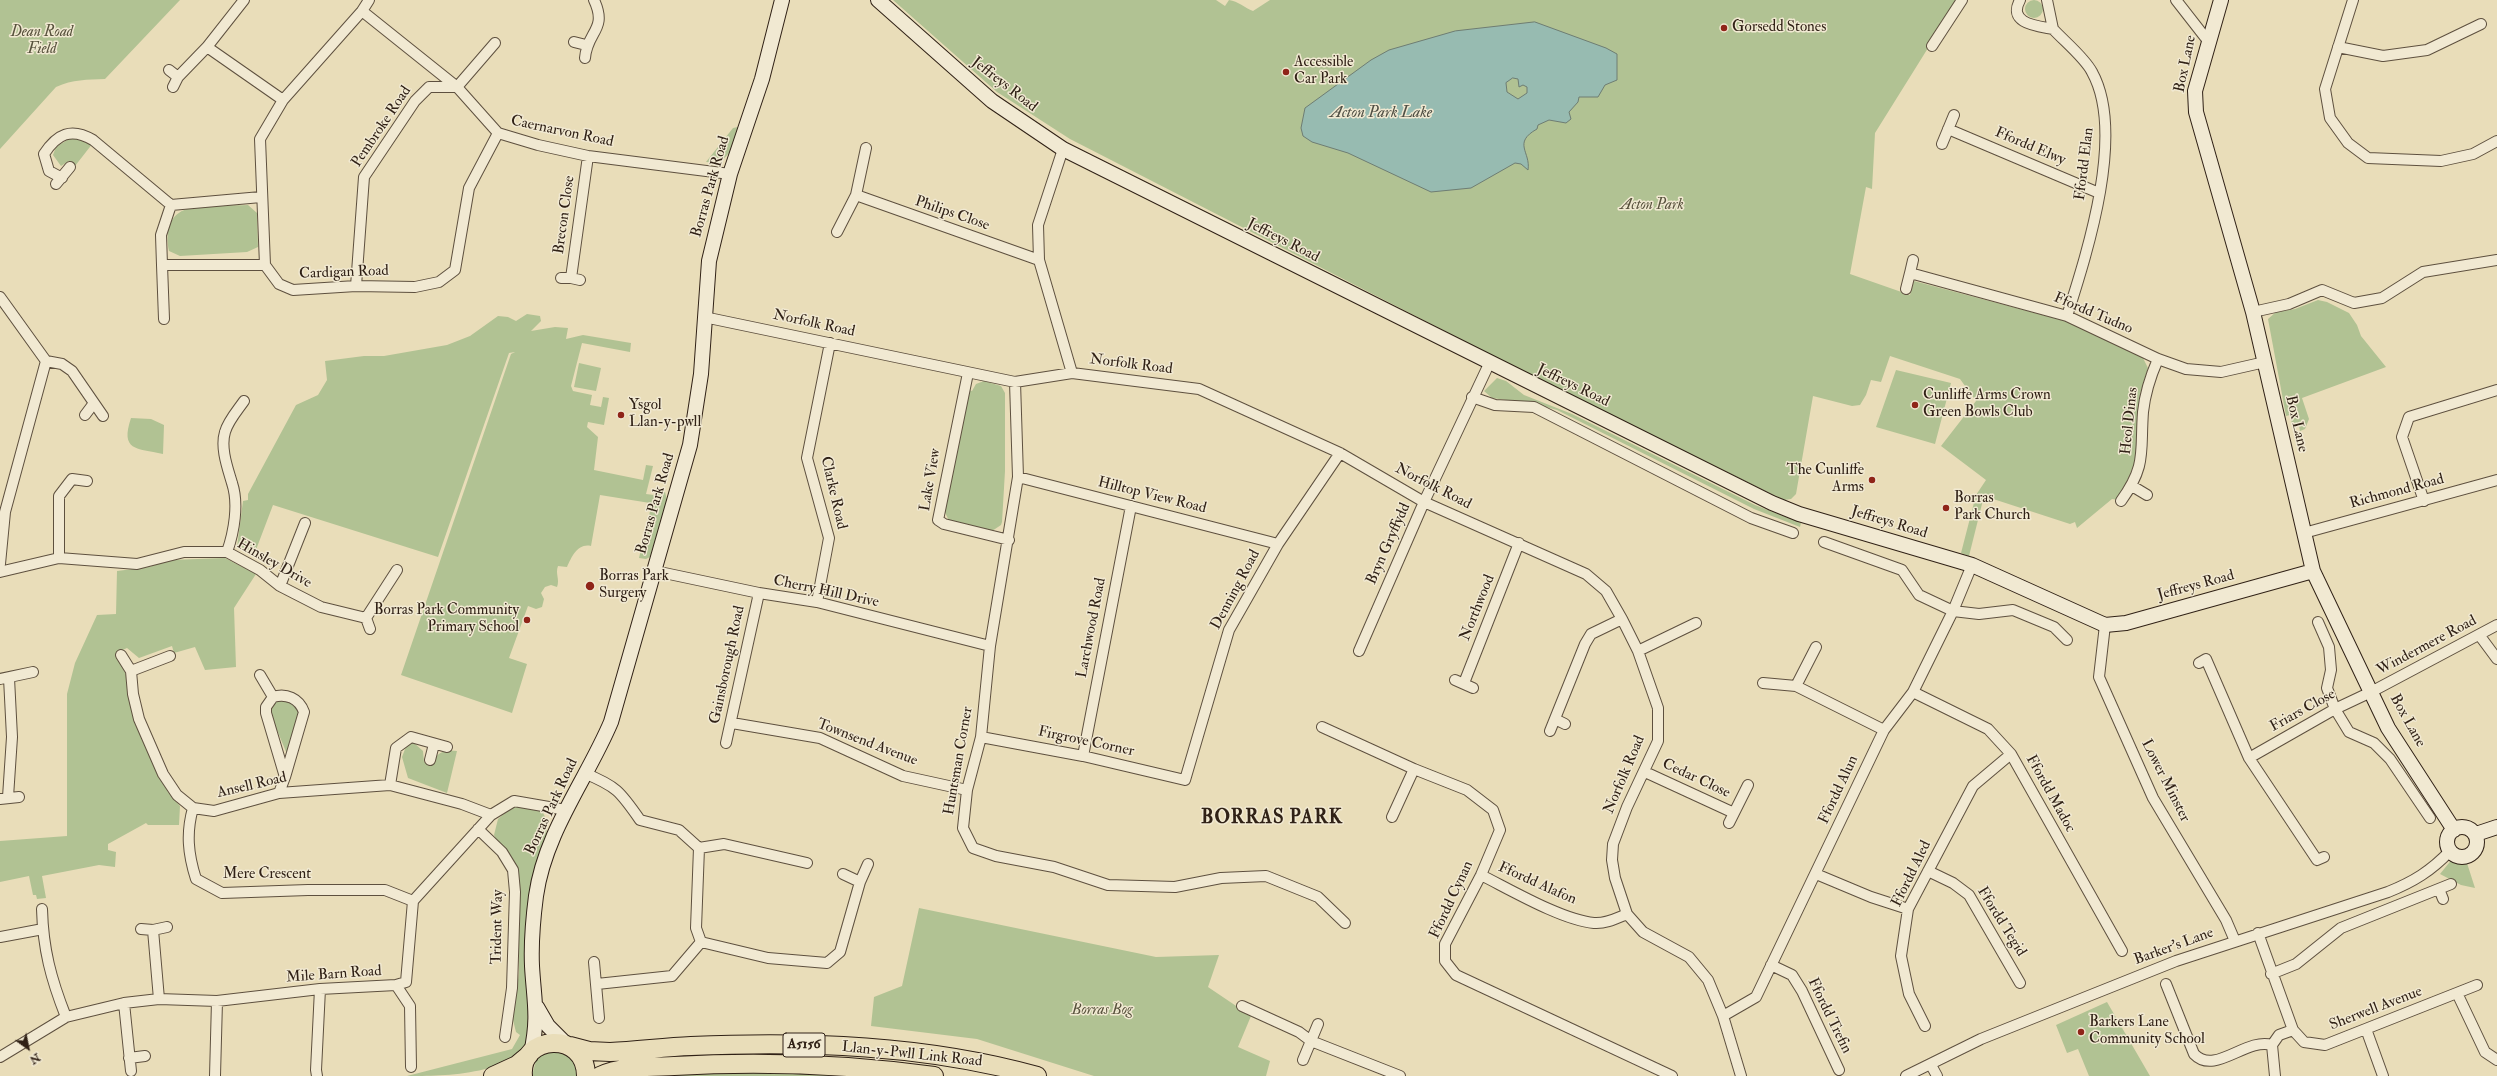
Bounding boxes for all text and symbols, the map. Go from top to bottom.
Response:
place label: Gorsedd Stones [1732,19,1826,37]
marker: Gorsedd Stones [1719,23,1729,33]
park label: Dean Road Field [11,24,73,59]
street label: Box Lane [2171,34,2201,94]
street label: Jeffreys Road [967,54,1041,116]
place label: Accessible Car Park [1294,54,1353,89]
marker: Accessible Car Park [1281,67,1291,77]
street label: Pembroke Road [348,83,416,171]
water label: Acton Park Lake [1330,104,1432,124]
street label: Caernarvon Road [509,112,615,152]
street label: Ffordd Elwy [1992,124,2068,170]
street label: Ffordd Elan [2072,127,2098,201]
street label: Borras Park Road [688,134,734,240]
street label: Brecon Close [551,175,579,255]
street label: Philips Close [912,193,992,235]
park label: Acton Park [1620,197,1684,215]
street label: Jeffreys Road [1244,215,1322,267]
street label: Cardigan Road [299,262,389,284]
street label: Ffordd Tudno [2051,289,2135,339]
street label: Norfolk Road [771,307,857,341]
street label: Norfolk Road [1089,351,1173,379]
street label: Jeffreys Road [1534,361,1612,411]
street label: Heol Dinas [2118,386,2142,456]
place label: Cunliffe Arms Crown Green Bowls Club [1923,387,2051,422]
street label: Box Lane [2281,394,2311,454]
place label: Ysgol Llan-y-pwll [629,397,701,432]
marker: Cunliffe Arms Crown Green Bowls Club [1910,400,1920,410]
marker: Ysgol Llan-y-pwll [616,410,626,420]
street label: Lake View [917,447,945,513]
street label: Borras Park Road [633,451,679,557]
street label: Clarke Road [816,455,850,531]
street label: Norfolk Road [1392,460,1474,514]
place label: The Cunliffe Arms [1787,462,1864,497]
street label: Richmond Road [2348,471,2446,513]
street label: Hilltop View Road [1096,474,1208,518]
marker: The Cunliffe Arms [1867,475,1877,485]
place label: Borras Park Church [1954,490,2030,525]
street label: Bryn Gryffydd [1363,500,1415,588]
street label: Jeffreys Road [1849,503,1929,543]
marker: Borras Park Church [1941,503,1951,513]
street label: Hinsley Drive [233,535,315,593]
street label: Denning Road [1207,547,1265,633]
street label: Jeffreys Road [2156,567,2236,605]
place label: Borras Park Surgery [599,568,669,603]
street label: Cherry Hill Drive [772,572,880,612]
street label: Northwood [1457,572,1499,644]
street label: Larchwood Road [1073,576,1111,680]
marker: Borras Park Surgery [584,580,596,592]
place label: Borras Park Community Primary School [374,602,519,637]
street label: Gainsborough Road [707,604,749,726]
street label: Windermere Road [2374,612,2480,680]
marker: Borras Park Community Primary School [522,615,532,625]
street label: Friars Close [2267,686,2339,736]
street label: Box Lane [2385,691,2429,751]
street label: Huntsman Corner [941,705,977,817]
street label: Townsend Avenue [814,716,920,770]
street label: Firgrove Corner [1036,723,1136,761]
street label: Norfolk Road [1600,733,1650,817]
street label: Lower Minster [2136,737,2194,825]
street label: Ffordd Madoc [2021,752,2079,836]
street label: Ffordd Alun [1815,753,1863,827]
street label: Cedar Close [1659,755,1733,803]
street label: Borras Park Road [522,756,582,858]
street label: Ansell Road [215,769,289,803]
district label: BORRAS PARK [1201,808,1343,830]
street label: Ffordd Aled [1888,838,1936,910]
street label: Ffordd Cynan [1426,858,1478,942]
street label: Ffordd Alafon [1495,859,1579,909]
street label: Mere Crescent [223,866,311,884]
street label: Ffordd Tegid [1972,884,2030,960]
street label: Trident Way [488,889,508,965]
street label: Barker's Lane [2132,924,2216,970]
street label: Mile Barn Road [286,963,382,987]
street label: Ffordd Trefin [1803,975,1855,1057]
street label: Sherwell Avenue [2327,983,2425,1035]
park label: Borras Bog [1071,1002,1133,1020]
place label: Barkers Lane Community School [2089,1014,2205,1049]
marker: Barkers Lane Community School [2076,1027,2086,1037]
north arrow [8,1028,48,1068]
road number: A5156 [783,1033,825,1057]
street label: Llan-y-Pwll Link Road [841,1039,983,1071]
text: N [27,1050,42,1067]

